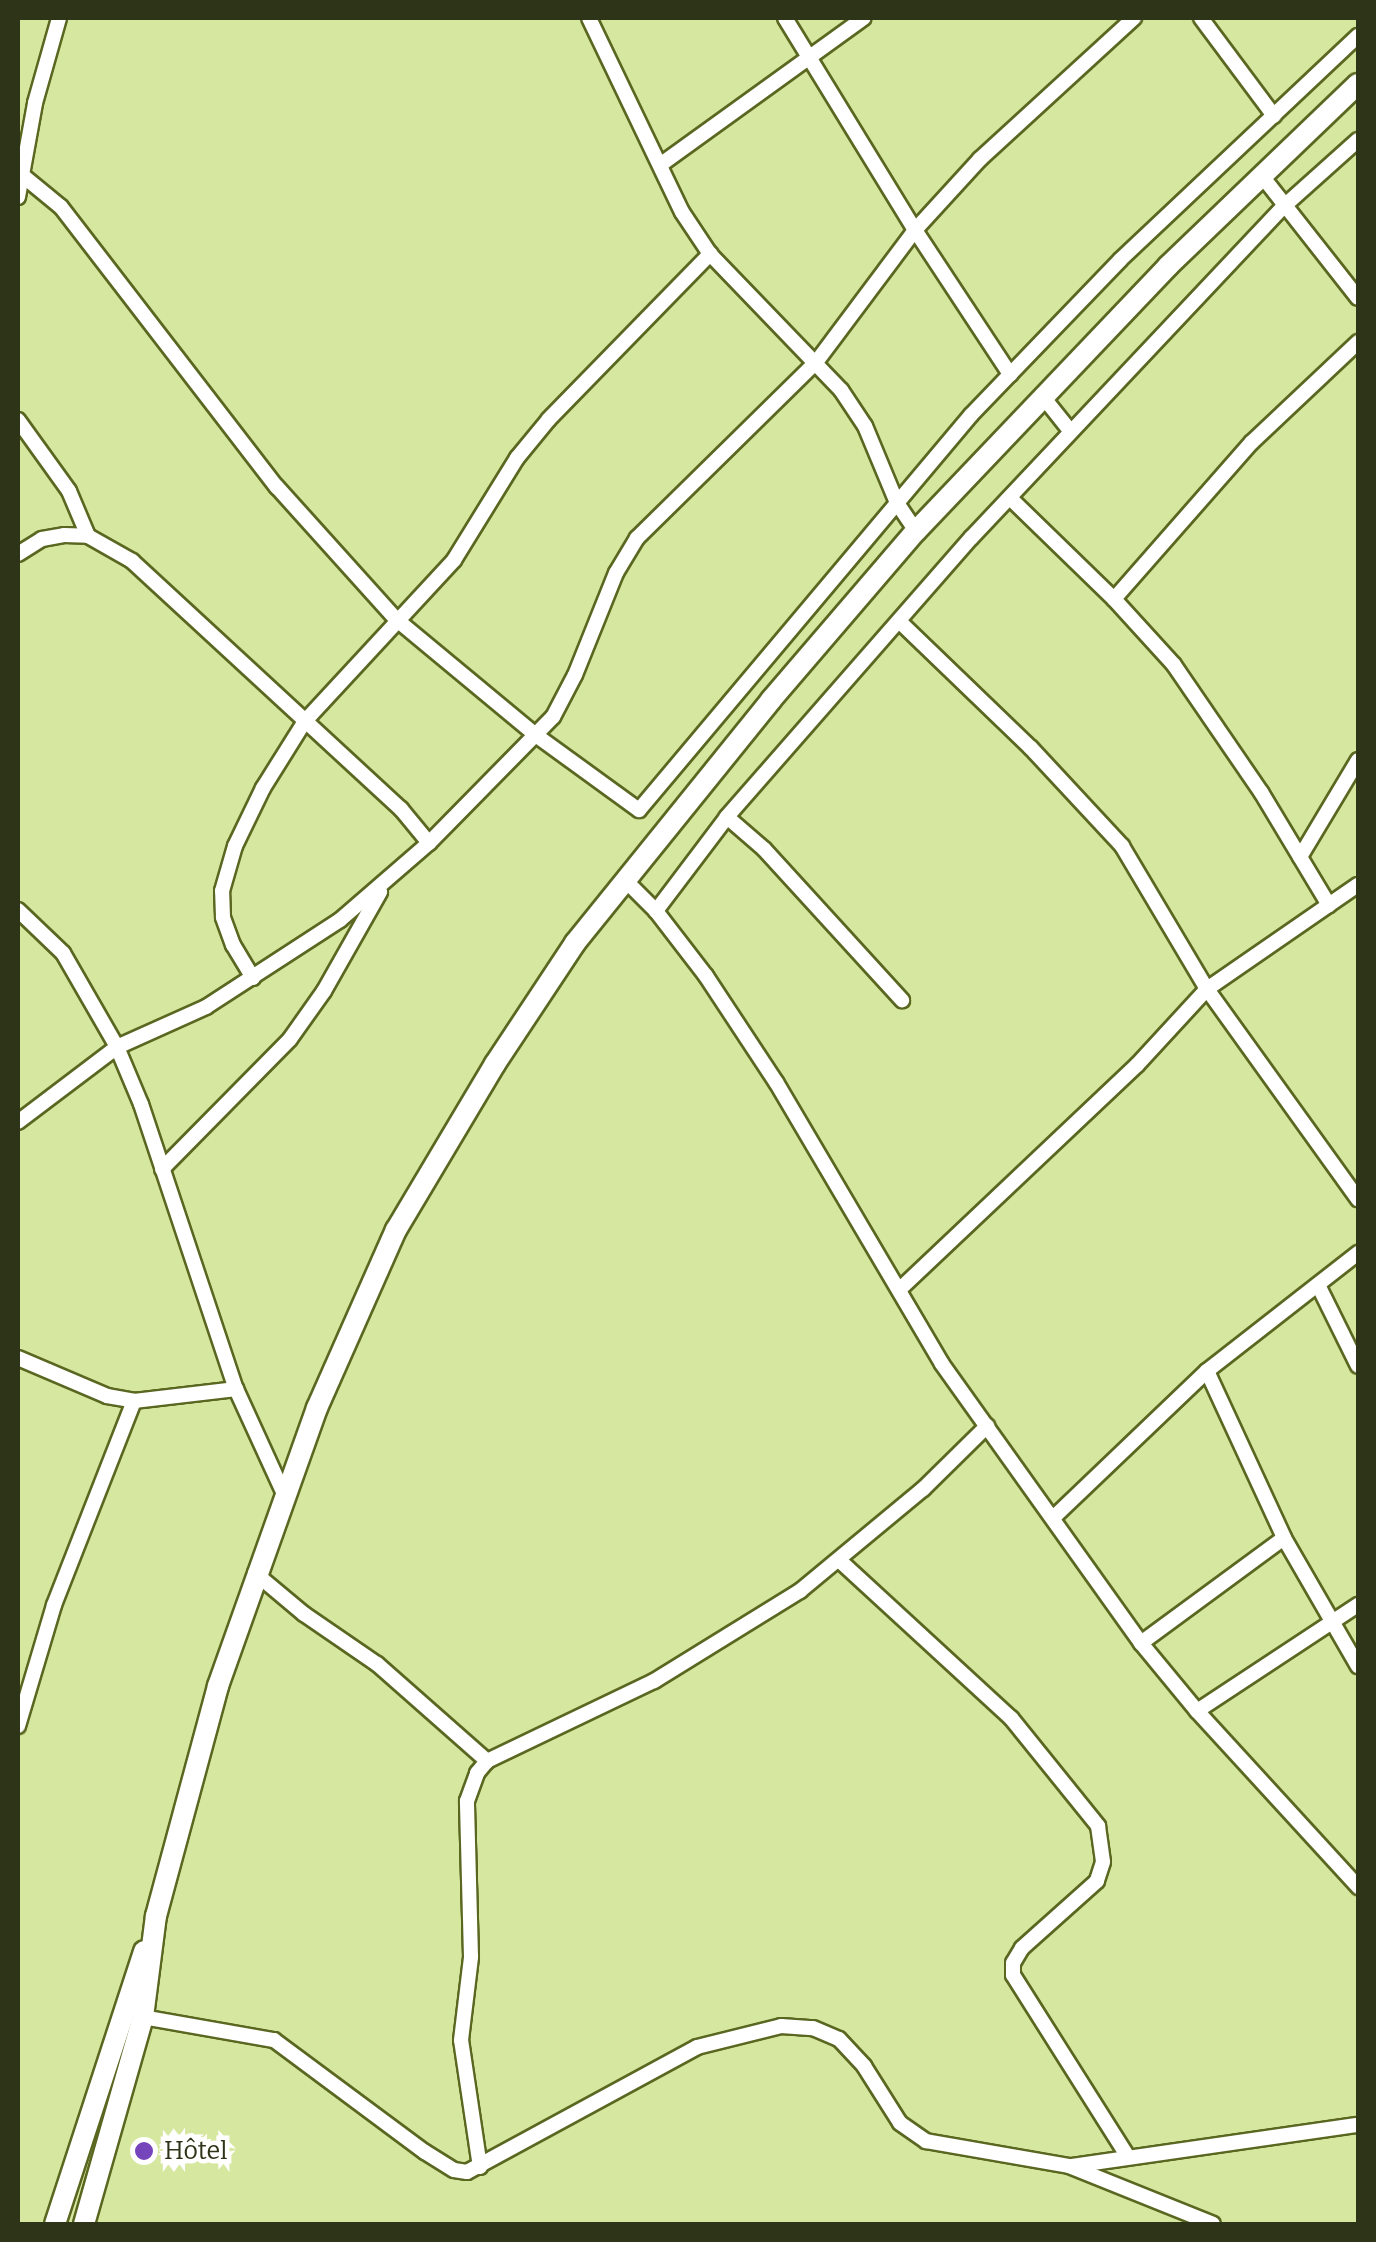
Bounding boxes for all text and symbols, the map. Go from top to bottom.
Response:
place label: Hôtel [164,2136,227,2166]
marker: Hôtel [133,2140,155,2162]

